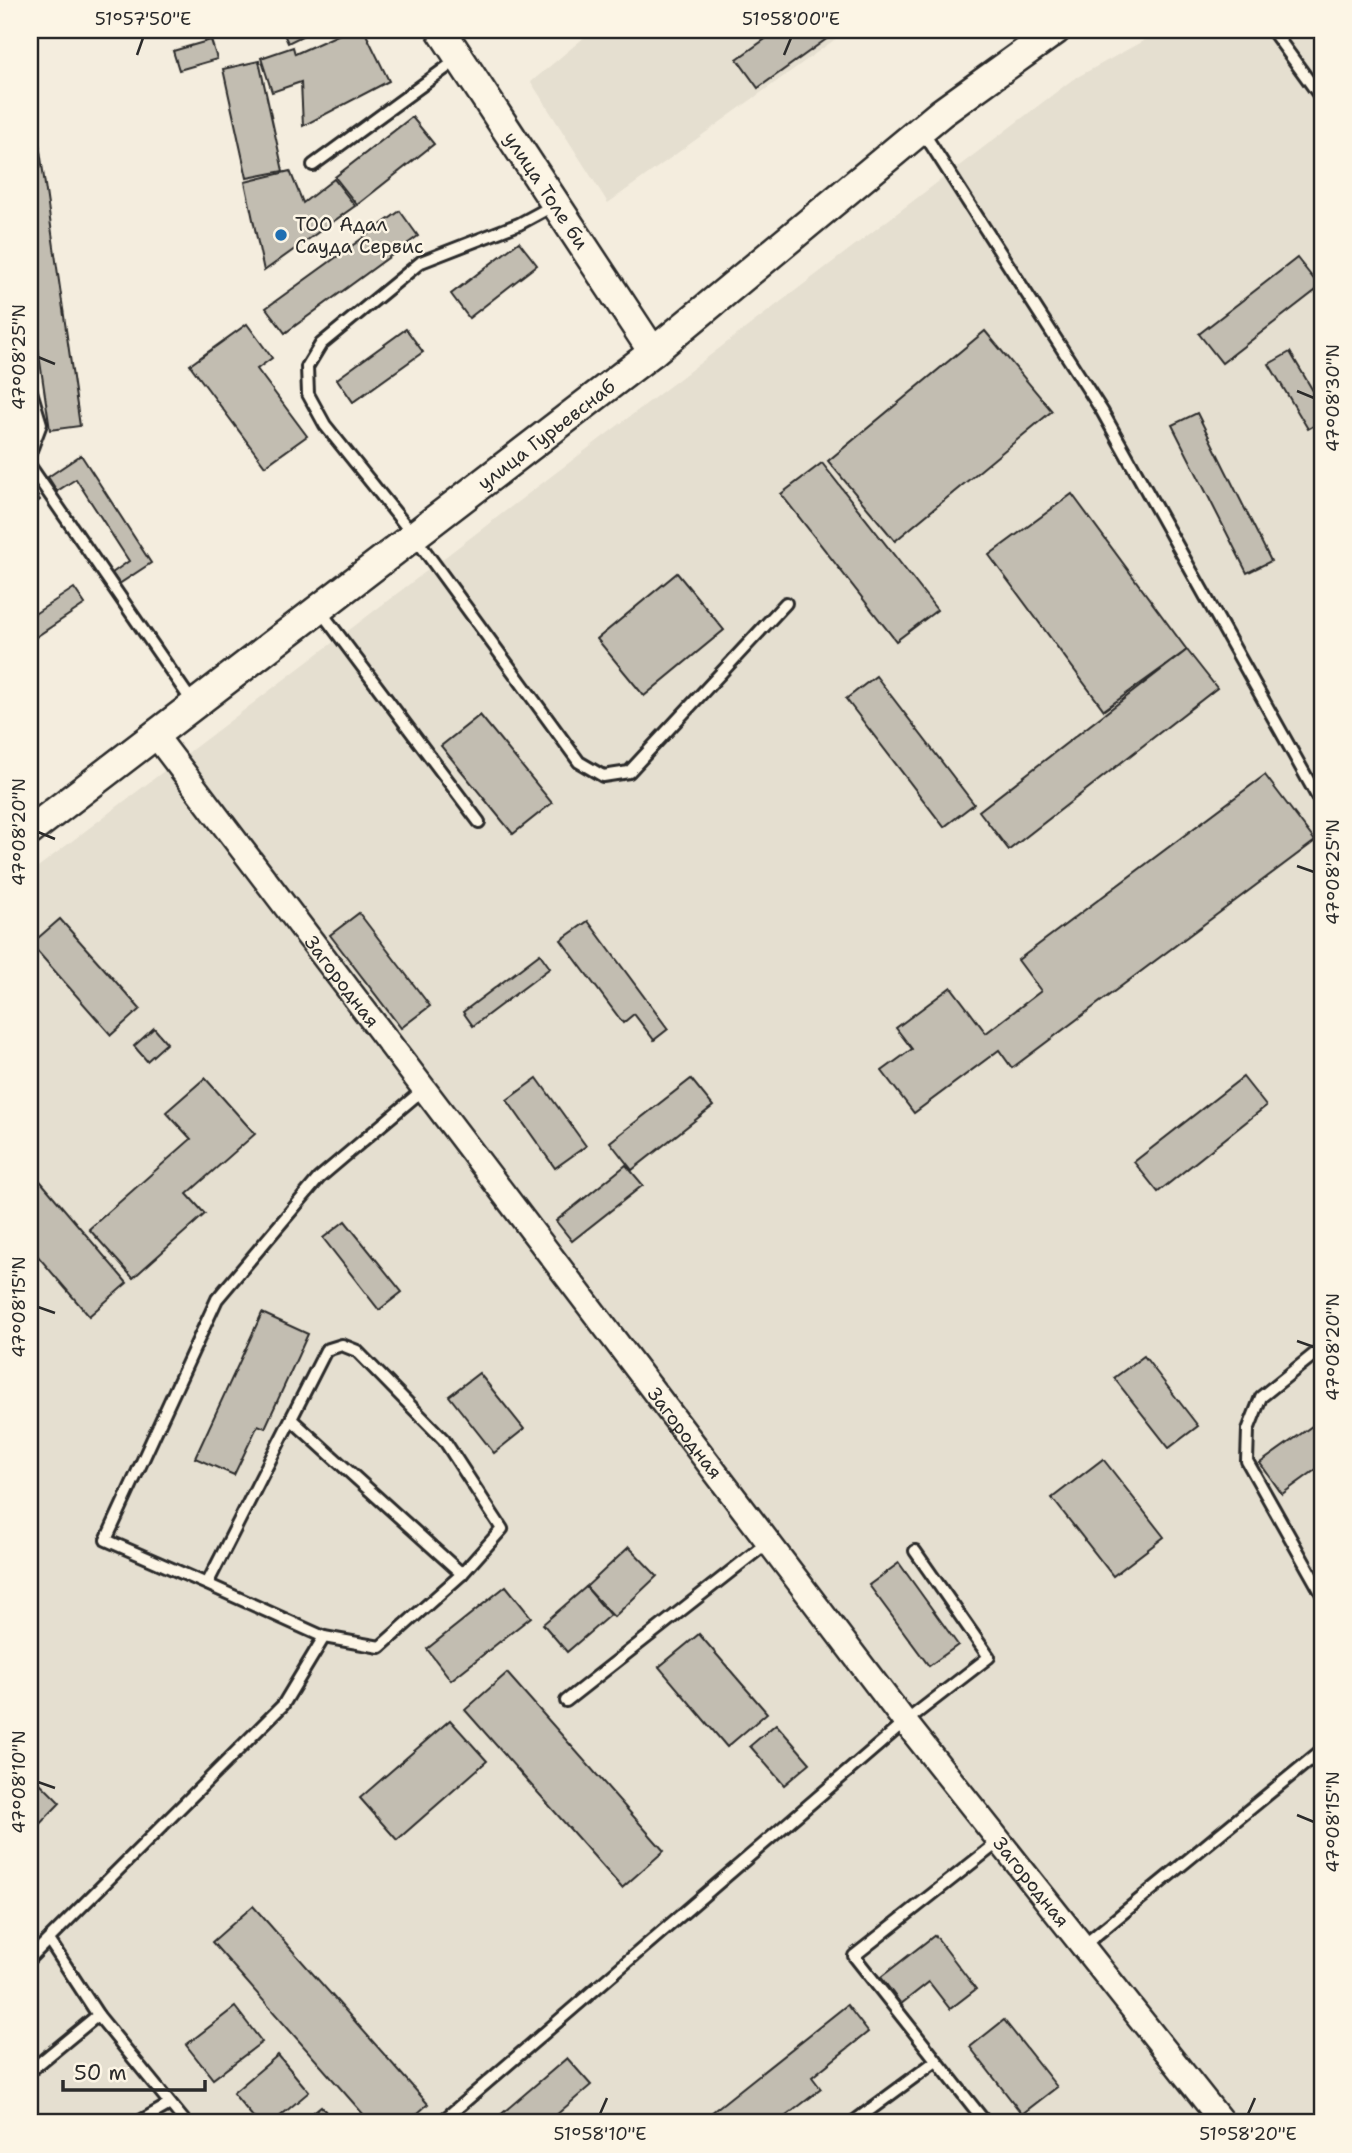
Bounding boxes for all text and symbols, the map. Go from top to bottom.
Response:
text: 51°57'50"E [95,7,191,31]
text: 51°58'00"E [742,7,840,31]
street label: улица Толе би [498,127,594,254]
place label: ТОО Адал Сауда Сервис [295,212,424,259]
marker: ТОО Адал Сауда Сервис [273,227,289,243]
text: 47°08'25"N [7,304,31,410]
text: 47°08'30"N [1321,344,1345,452]
street label: улица Гурьевснаб [472,374,620,496]
text: 47°08'20"N [7,778,31,886]
text: 47°08'25"N [1321,819,1345,925]
street label: Загородная [299,931,385,1033]
text: 47°08'15"N [7,1256,31,1358]
text: 47°08'20"N [1321,1293,1345,1401]
street label: Загородная [642,1382,728,1484]
text: 47°08'10"N [7,1730,31,1834]
text: 47°08'15"N [1321,1771,1345,1873]
street label: Загородная [988,1831,1075,1932]
scale bar [63,2048,205,2092]
text: 50 m [74,2059,127,2087]
text: 51°58'10"E [554,2122,646,2146]
text: 51°58'20"E [1199,2122,1297,2146]

